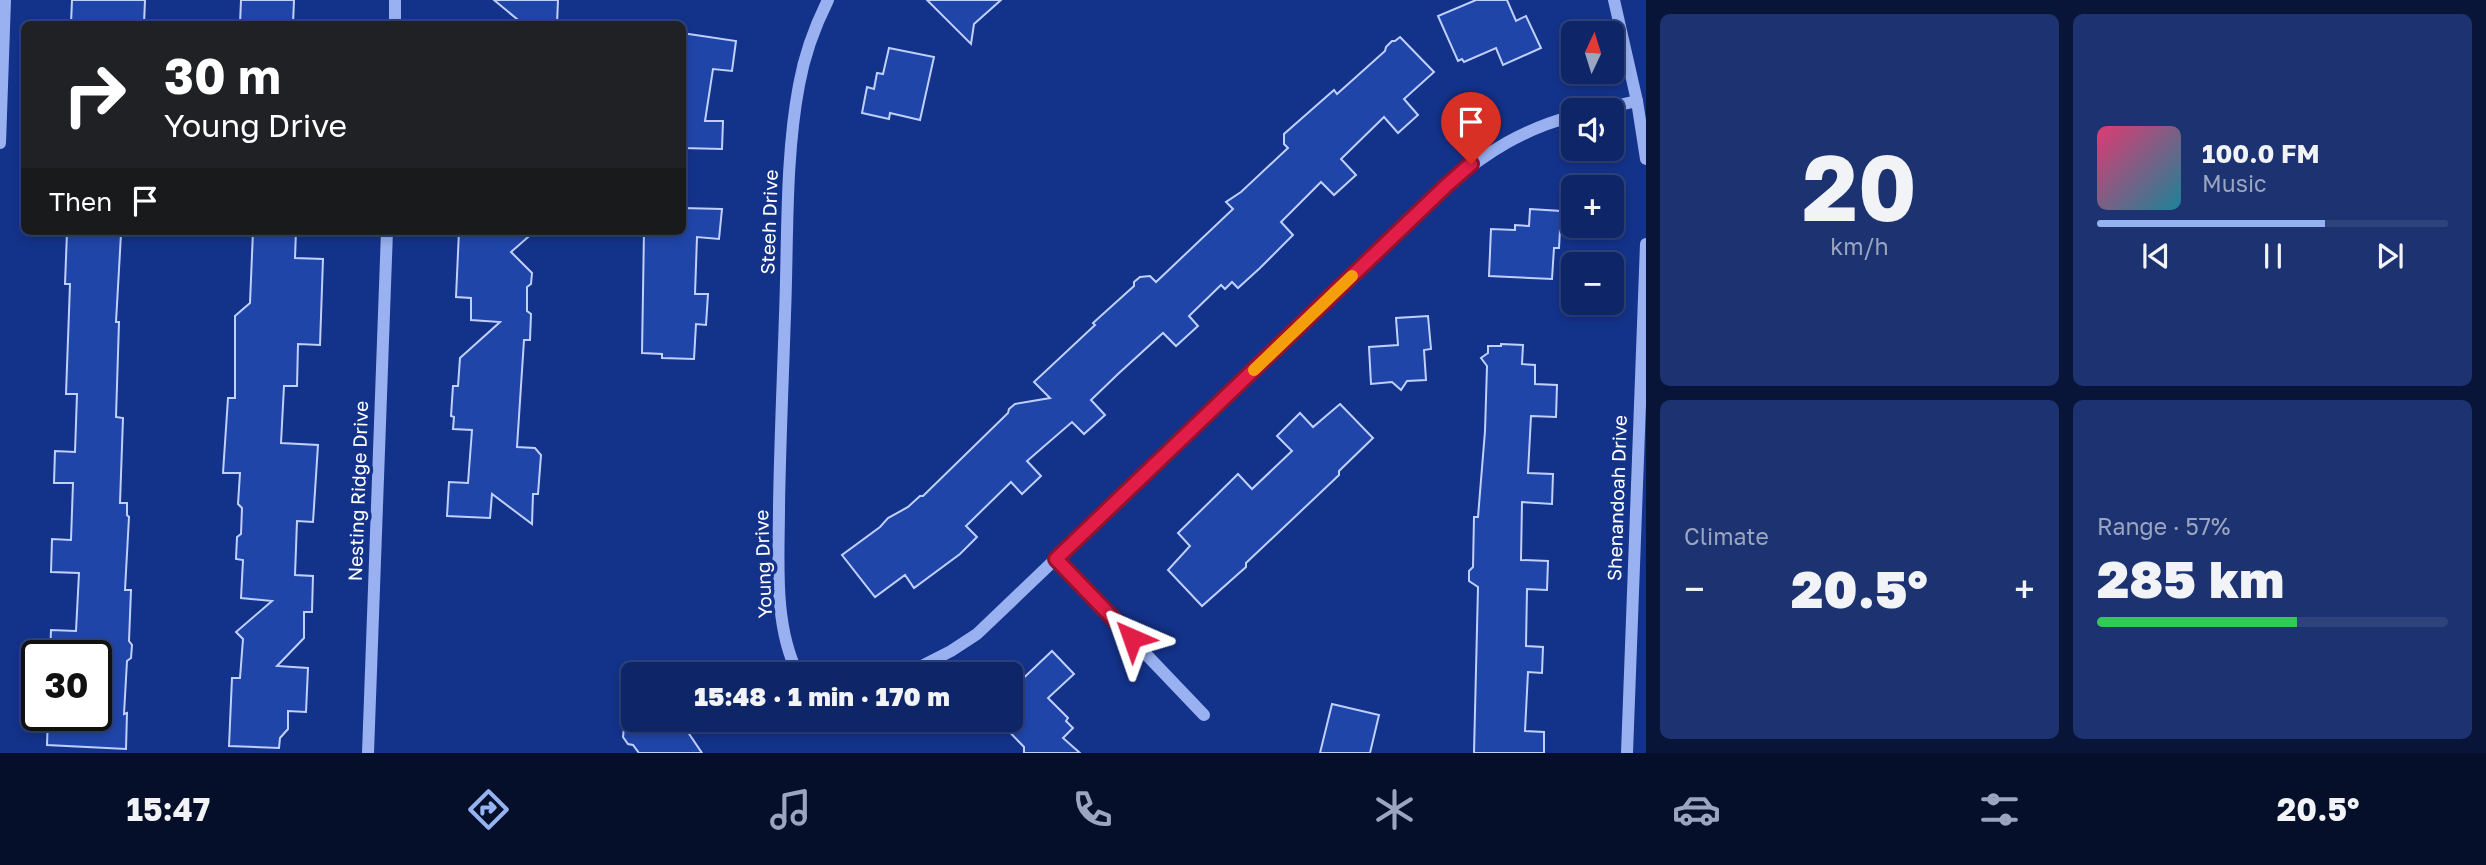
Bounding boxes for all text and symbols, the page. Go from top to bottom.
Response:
north arrow [1561,21,1624,84]
map controls [1561,21,1624,315]
text: 30 m [164,46,281,105]
icon: right [49,49,140,140]
pin [1441,92,1501,164]
button: sound [1561,98,1624,161]
icon: arrive [1452,103,1490,141]
text: Young Drive [164,106,347,144]
text: 20 [1802,132,1917,241]
text: 100.0 FM [2202,138,2320,169]
street label: Steeh Drive [755,169,782,275]
text: Music [2202,169,2267,197]
button: + [1561,175,1624,238]
icon: arrive [126,182,164,220]
text: Then [49,186,112,217]
text: km/h [1830,232,1889,260]
icon: previous [2137,237,2175,275]
icon: pause [2254,237,2292,275]
icon: next [2371,237,2409,275]
button: − [1561,252,1624,315]
street label: Nesting Ridge Drive [343,400,372,582]
street label: Shenandoah Drive [1602,414,1631,581]
street label: Young Drive [749,509,776,619]
text: Range · 57% [2097,512,2230,540]
text: Climate [1684,522,1769,550]
text: 285 km [2097,547,2284,609]
text: 20.5° [1791,557,1928,619]
text: − [1684,566,1705,611]
text: + [2014,566,2035,611]
position arrow [1095,601,1169,675]
speed limit sign: 30 [21,640,112,731]
text: 15:48 · 1 min · 170 m [694,681,950,712]
icon: directions [464,785,513,834]
icon: music [766,785,815,834]
icon: phone [1068,785,1117,834]
icon: climate [1370,785,1419,834]
icon: car [1672,785,1721,834]
icon: filters [1975,785,2024,834]
text: 15:47 [127,790,210,828]
text: 20.5° [2277,790,2359,828]

